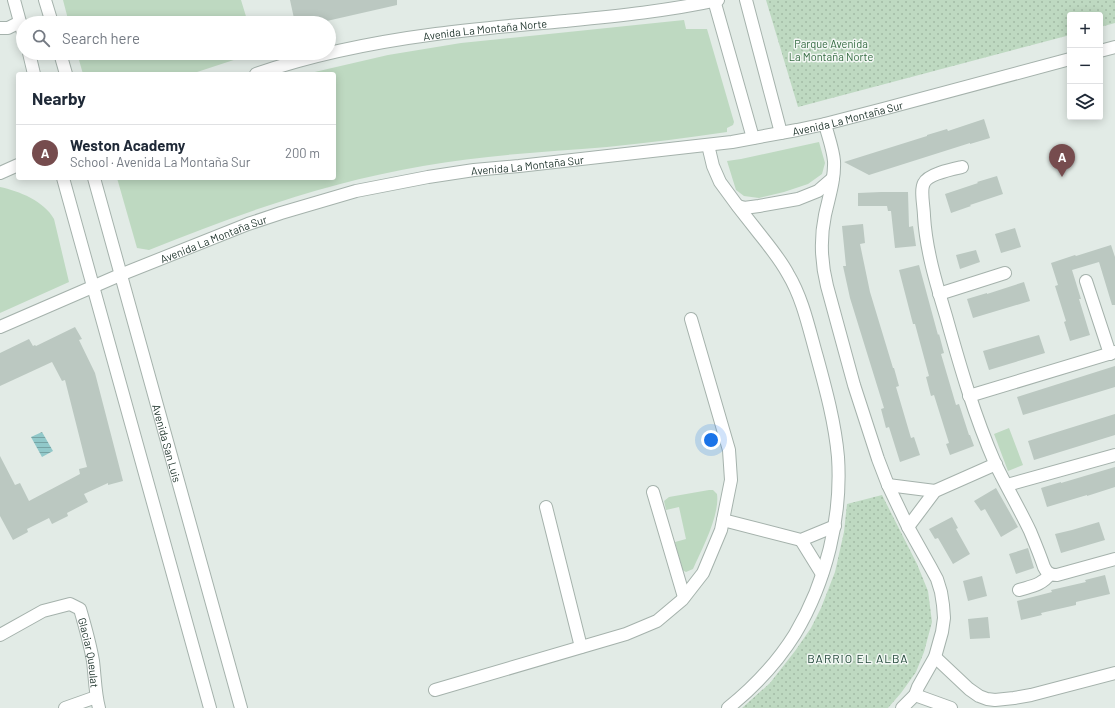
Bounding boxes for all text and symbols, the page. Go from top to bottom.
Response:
map controls [1067,12,1103,120]
button: + [1067,12,1103,48]
search box [16,16,336,60]
street label: Avenida La Montaña Norte [422,16,548,42]
icon: search [30,27,52,49]
text: Search here [62,29,140,47]
park label: Parque Avenida La Montaña Norte [789,37,873,63]
button: − [1067,48,1103,84]
button: layers [1067,84,1103,120]
text: Nearby [32,88,86,108]
street label: Avenida La Montaña Sur [791,97,904,137]
text: Weston Academy [70,136,185,154]
pin: A [1049,144,1075,177]
text: A [41,145,49,161]
text: 200 m [285,145,320,161]
street label: Avenida La Montaña Sur [470,152,585,177]
text: School · Avenida La Montaña Sur [70,154,250,170]
street label: Avenida La Montaña Sur [158,212,268,265]
street label: Avenida San Luis [151,403,184,483]
your location [701,430,721,450]
street label: Glaciar Queulat [76,616,102,688]
district label: BARRIO EL ALBA [807,651,909,665]

